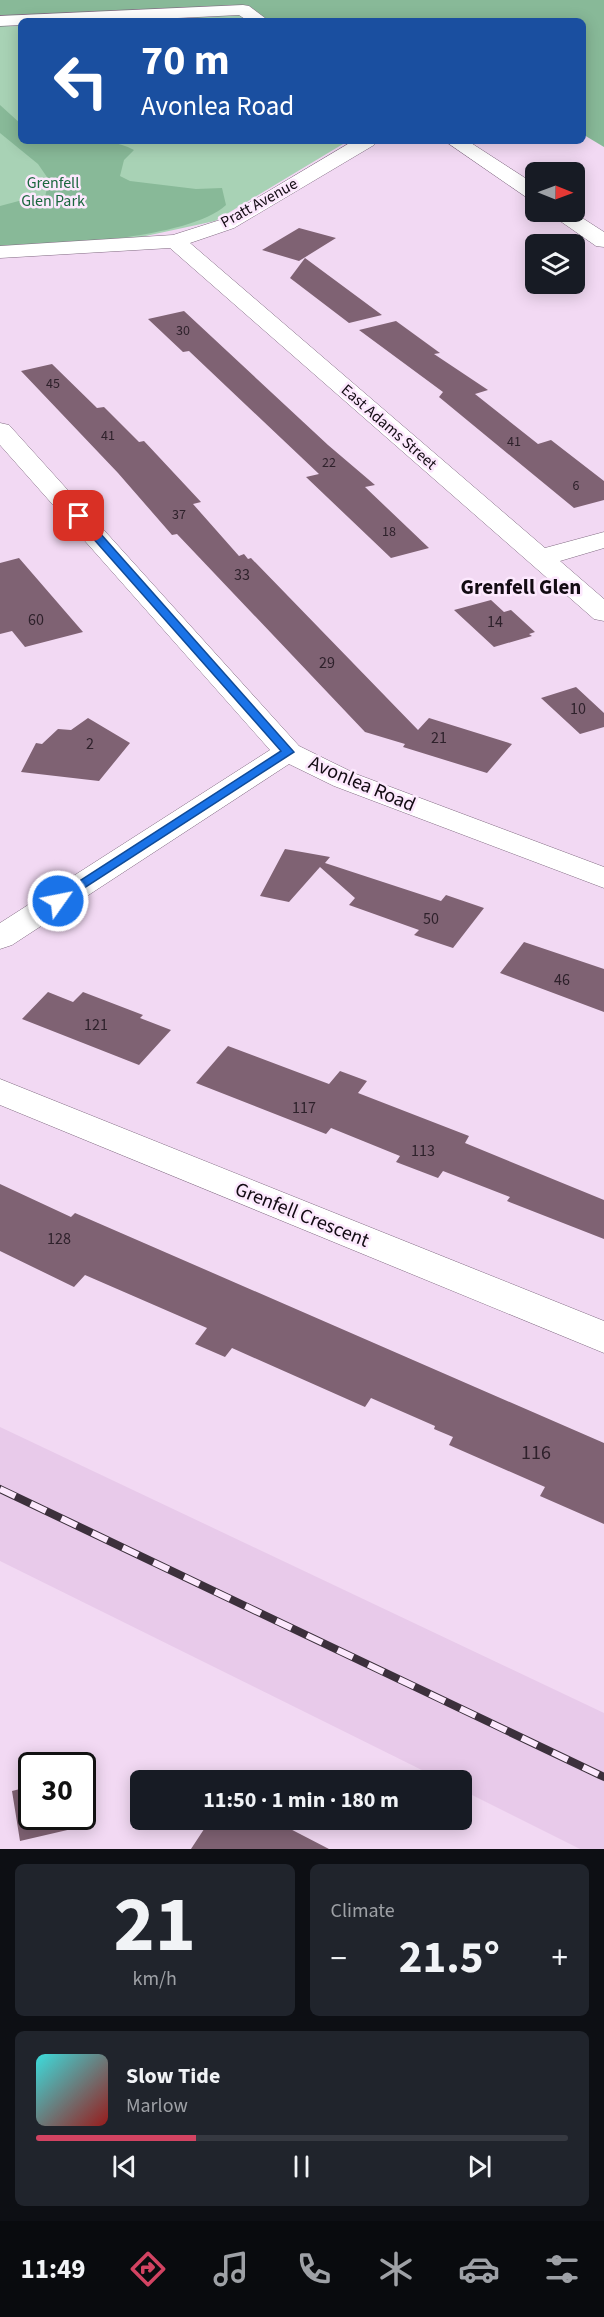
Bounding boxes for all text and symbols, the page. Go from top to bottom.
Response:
text: 70 m [141,31,230,91]
icon: left [42,42,120,120]
text: Avonlea Road [141,87,294,126]
north arrow [525,162,585,222]
map controls [525,162,585,294]
park label: Grenfell Glen Park [21,172,85,212]
street label: Pratt Avenue [216,173,302,233]
button: layers [525,234,585,294]
house number: 30 [176,321,190,341]
house number: 45 [46,374,60,394]
street label: East Adams Street [336,379,442,475]
house number: 41 [101,426,115,446]
house number: 41 [507,432,521,452]
house number: 22 [322,453,336,473]
house number: 6 [573,476,580,496]
pin [53,490,104,541]
icon: arrive [62,499,95,532]
house number: 37 [172,505,186,525]
house number: 18 [382,522,396,542]
house number: 33 [234,564,250,586]
district label: Grenfell Glen [461,572,581,602]
house number: 60 [28,609,44,631]
house number: 14 [487,611,503,633]
house number: 29 [319,652,335,674]
house number: 10 [570,698,586,720]
house number: 21 [431,727,447,749]
house number: 2 [86,733,94,755]
street label: Avonlea Road [304,749,420,819]
position arrow [26,869,90,933]
house number: 50 [423,908,439,930]
house number: 46 [554,969,570,991]
house number: 121 [84,1014,108,1036]
house number: 117 [292,1097,316,1119]
house number: 113 [411,1140,435,1162]
street label: Grenfell Crescent [231,1175,374,1255]
house number: 128 [47,1228,71,1250]
house number: 116 [521,1439,551,1467]
speed limit sign: 30 [18,1752,96,1830]
text: 11:50 · 1 min · 180 m [203,1784,399,1816]
text: 21 [114,1870,196,1981]
text: Climate [331,1897,395,1925]
text: 21.5° [399,1926,500,1990]
text: − [331,1935,347,1982]
text: + [552,1935,568,1982]
text: km/h [133,1965,177,1993]
text: Slow Tide [126,2060,220,2092]
text: Marlow [126,2092,188,2120]
icon: previous [108,2150,141,2183]
icon: pause [285,2150,318,2183]
icon: next [463,2150,496,2183]
icon: directions [127,2248,169,2290]
icon: music [210,2248,252,2290]
icon: phone [293,2248,335,2290]
icon: climate [375,2248,417,2290]
icon: car [458,2248,500,2290]
icon: filters [541,2248,583,2290]
text: 11:49 [20,2250,86,2289]

